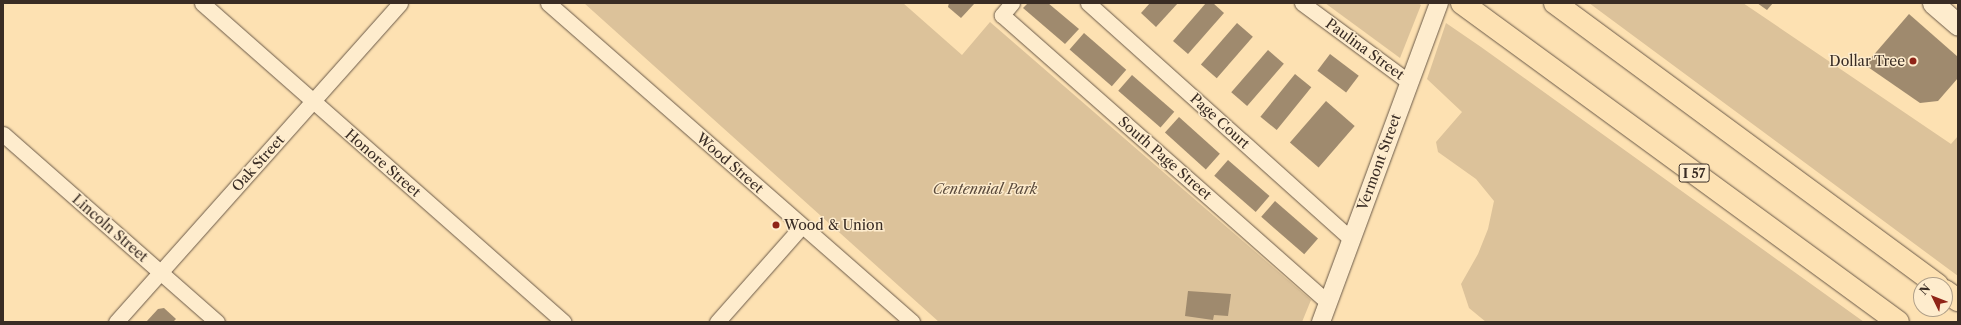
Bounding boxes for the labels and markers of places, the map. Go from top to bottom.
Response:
place label: Dollar Tree [1829,53,1905,69]
marker: Dollar Tree [1908,56,1918,66]
place label: Wood & Union [784,217,883,233]
marker: Wood & Union [771,220,781,230]

